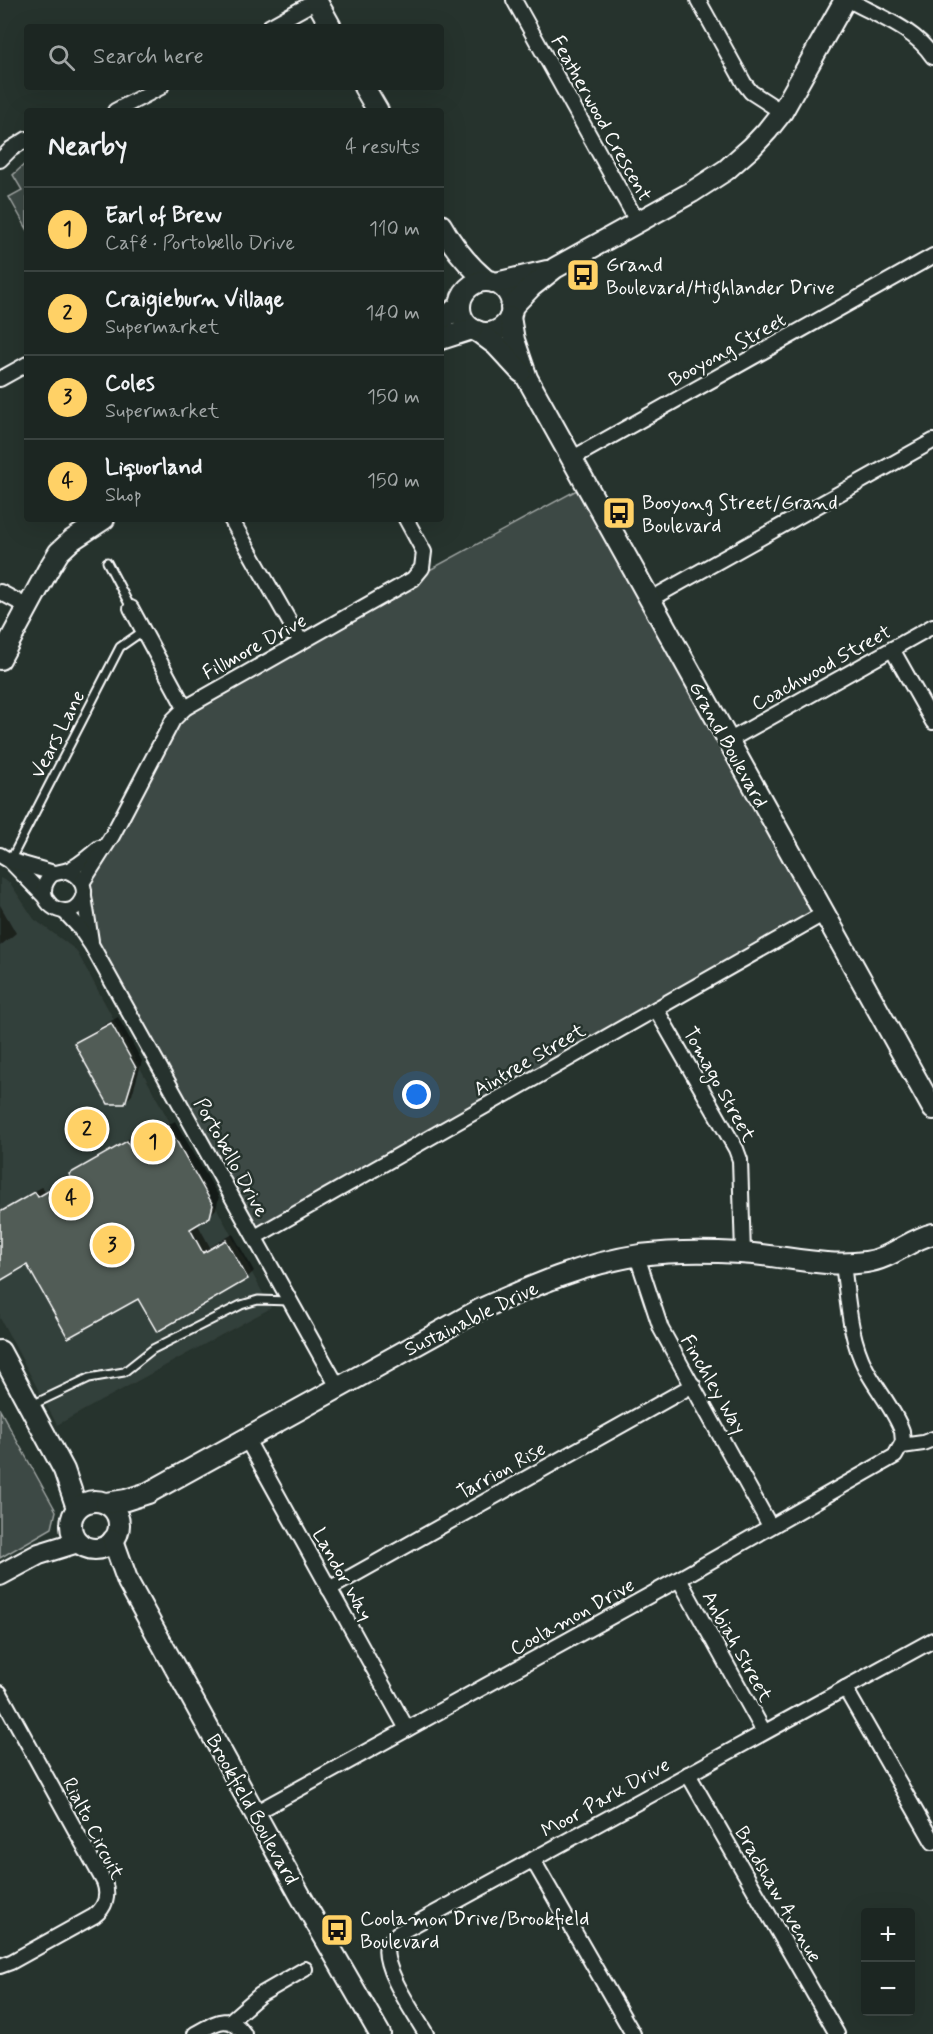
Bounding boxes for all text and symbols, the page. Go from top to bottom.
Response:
search box [24,24,444,90]
street label: Featherwood Crescent [544,31,658,207]
icon: search [45,41,78,74]
text: Search here [93,43,204,71]
text: Nearby [48,130,127,164]
text: 4 results [345,134,420,161]
text: Earl of Brew [105,202,222,230]
text: 1 [63,216,72,243]
text: 110 m [369,216,420,243]
text: Café · Portobello Drive [105,230,295,257]
place label: Grand Boulevard/Highlander Drive [606,252,835,304]
bus stop icon: Grand Boulevard/Highlander Drive [565,257,601,293]
text: Craigieburn Village [105,286,284,314]
text: 2 [63,300,72,327]
text: 140 m [366,300,420,327]
street label: Booyong Street [664,307,791,394]
text: Supermarket [105,314,219,341]
text: Coles [105,370,155,398]
text: 3 [63,384,72,411]
text: 150 m [367,384,420,411]
text: Supermarket [105,398,219,425]
text: Liquorland [105,454,203,482]
text: 4 [62,468,73,495]
text: 150 m [367,468,420,495]
text: Shop [105,482,142,509]
place label: Booyong Street/Grand Boulevard [642,490,838,540]
bus stop icon: Booyong Street/Grand Boulevard [601,495,637,531]
street label: Fillmore Drive [198,608,312,687]
street label: Coachwood Street [747,619,896,718]
street label: Grand Boulevard [682,677,774,813]
street label: Vears Lane [25,686,92,784]
street label: Aintree Street [469,1017,591,1103]
street label: Tomago Street [675,1022,762,1148]
your location [402,1080,431,1109]
street label: Portobello Drive [187,1093,275,1222]
pin: 2 [68,1106,106,1152]
pin: 1 [134,1120,172,1164]
pin: 4 [52,1176,90,1220]
pin: 3 [92,1222,132,1268]
street label: Sustainable Drive [400,1275,543,1364]
street label: Finchley Way [673,1330,752,1439]
street label: Tarrion Rise [453,1436,551,1507]
street label: Landor Way [305,1523,378,1626]
street label: Coolamon Drive [506,1572,640,1663]
street label: Anbiah Street [695,1586,779,1707]
street label: Brookfield Boulevard [199,1729,304,1890]
street label: Moor Park Drive [537,1752,675,1845]
street label: Rialto Circuit [55,1773,130,1885]
street label: Bradshaw Avenue [728,1822,828,1968]
place label: Coolamon Drive/Brookfield Boulevard [360,1906,589,1956]
map controls [861,1908,915,2016]
button: + [861,1908,915,1962]
bus stop icon: Coolamon Drive/Brookfield Boulevard [319,1912,355,1948]
button: − [861,1962,915,2016]

